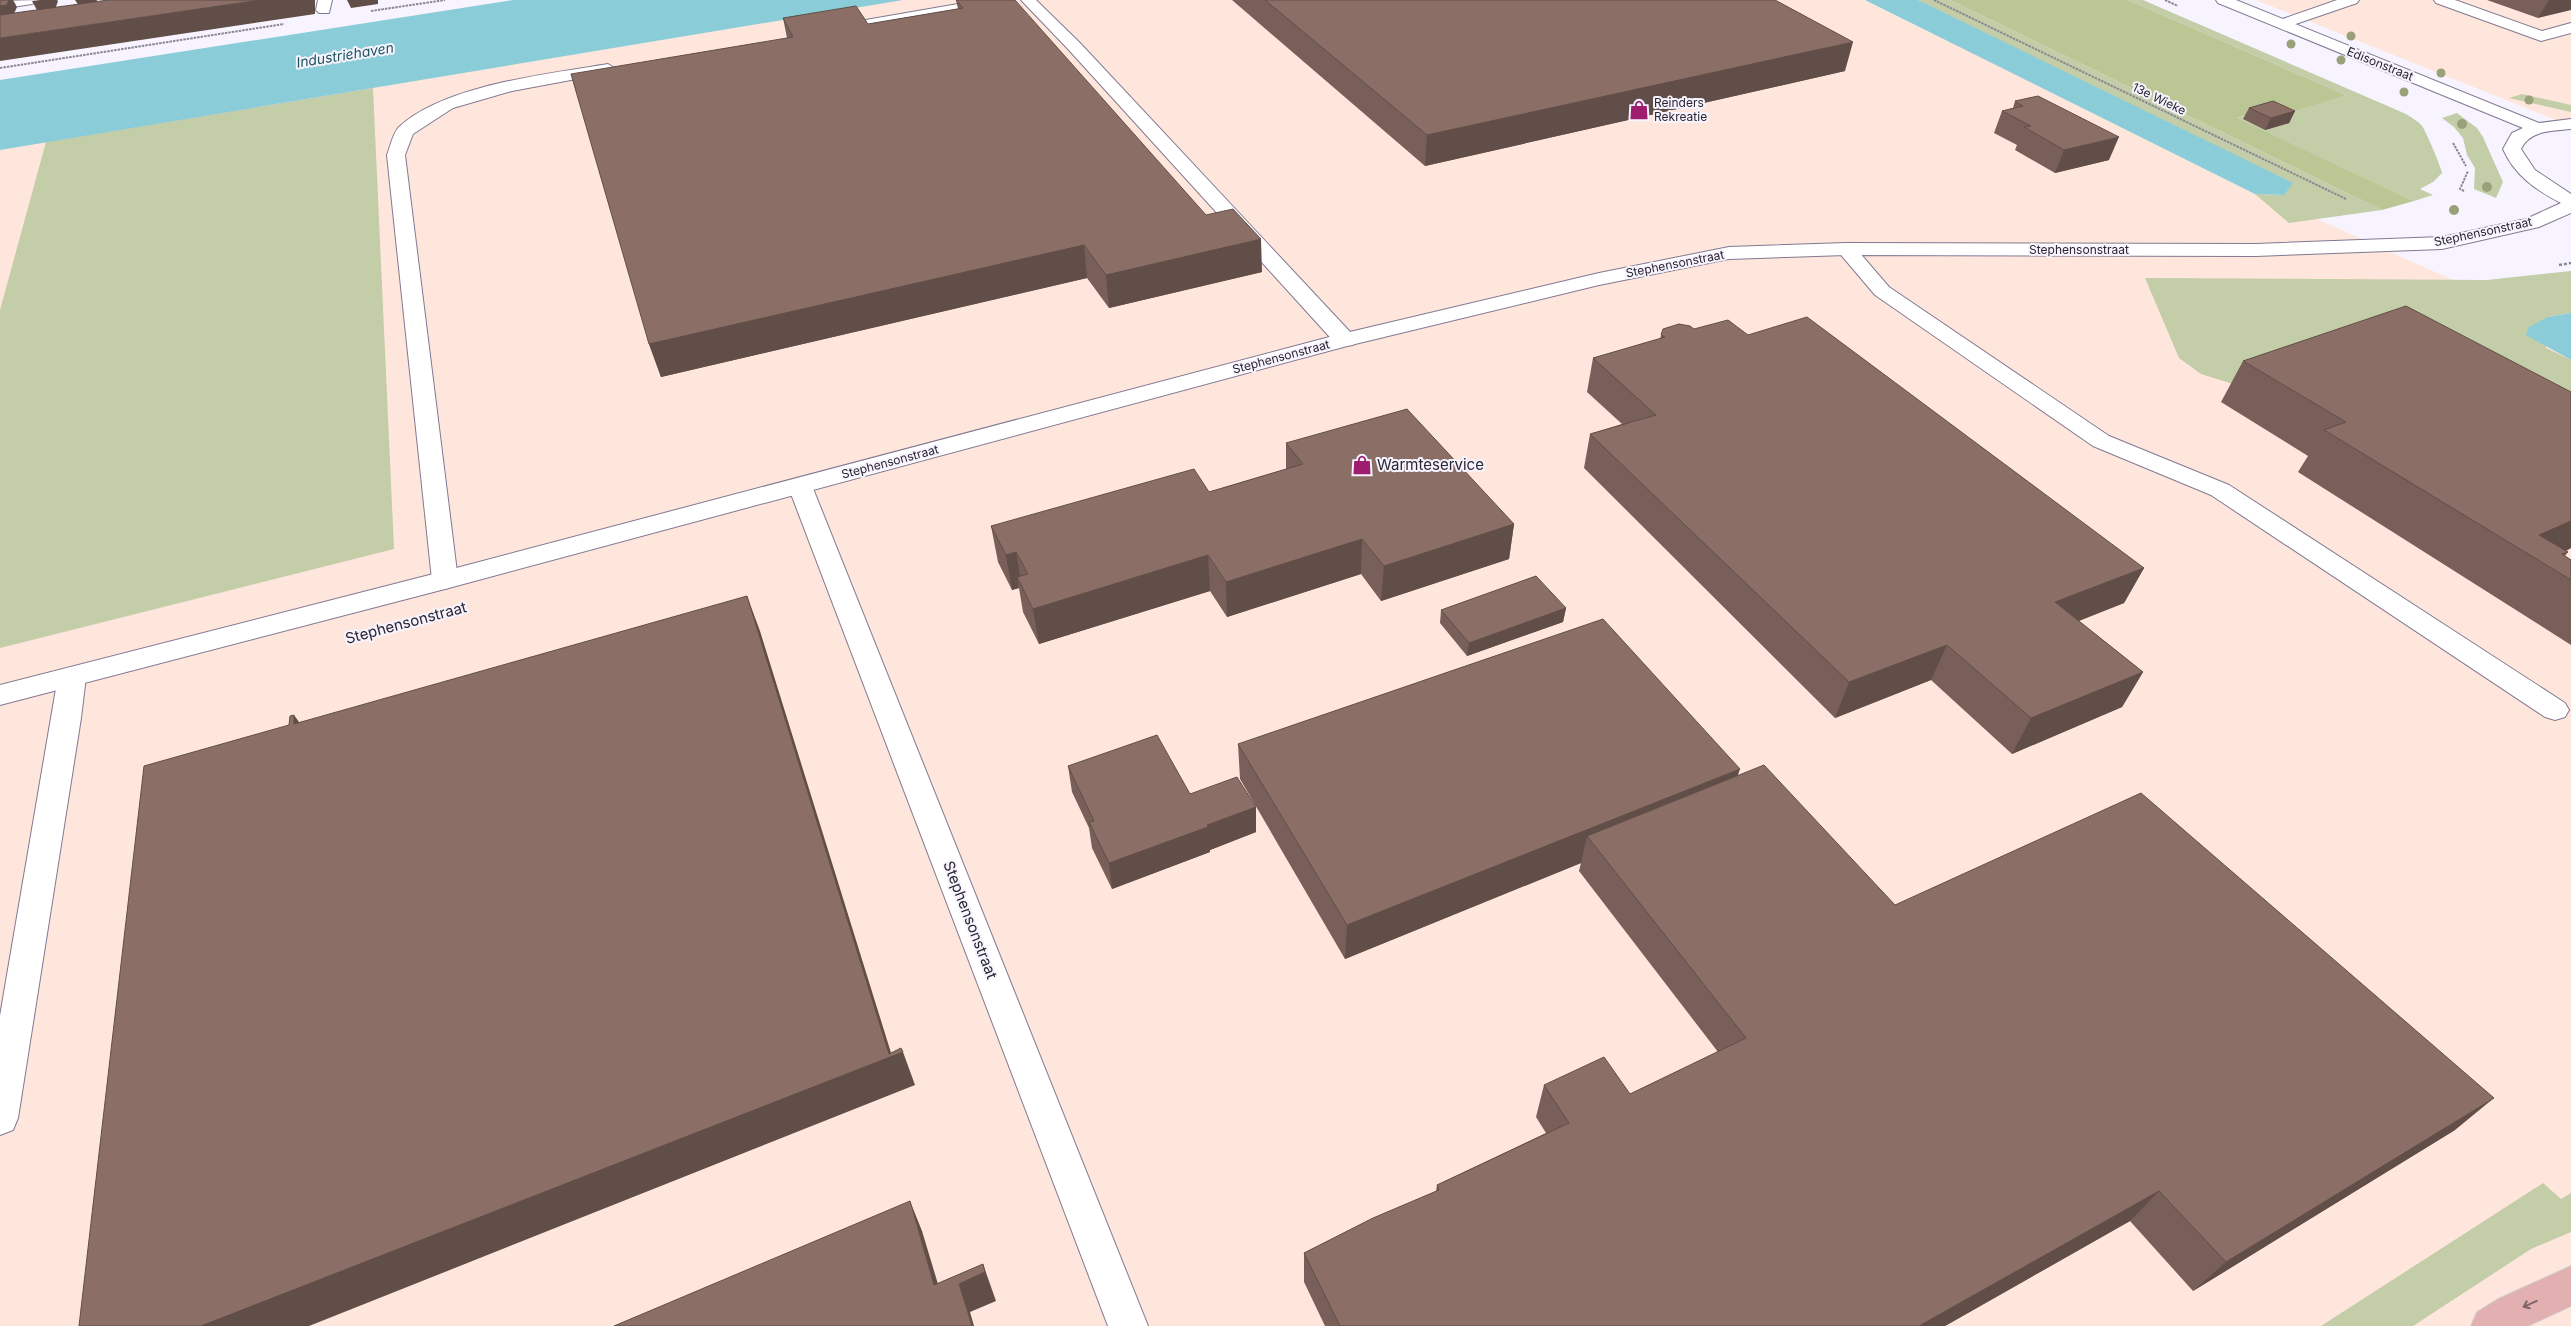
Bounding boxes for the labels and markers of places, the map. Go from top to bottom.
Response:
place label: Reinders Rekreatie [1654,95,1707,124]
shop icon: Reinders Rekreatie [1628,99,1650,121]
shop icon: Warmteservice [1351,454,1373,476]
place label: Warmteservice [1377,455,1484,474]

